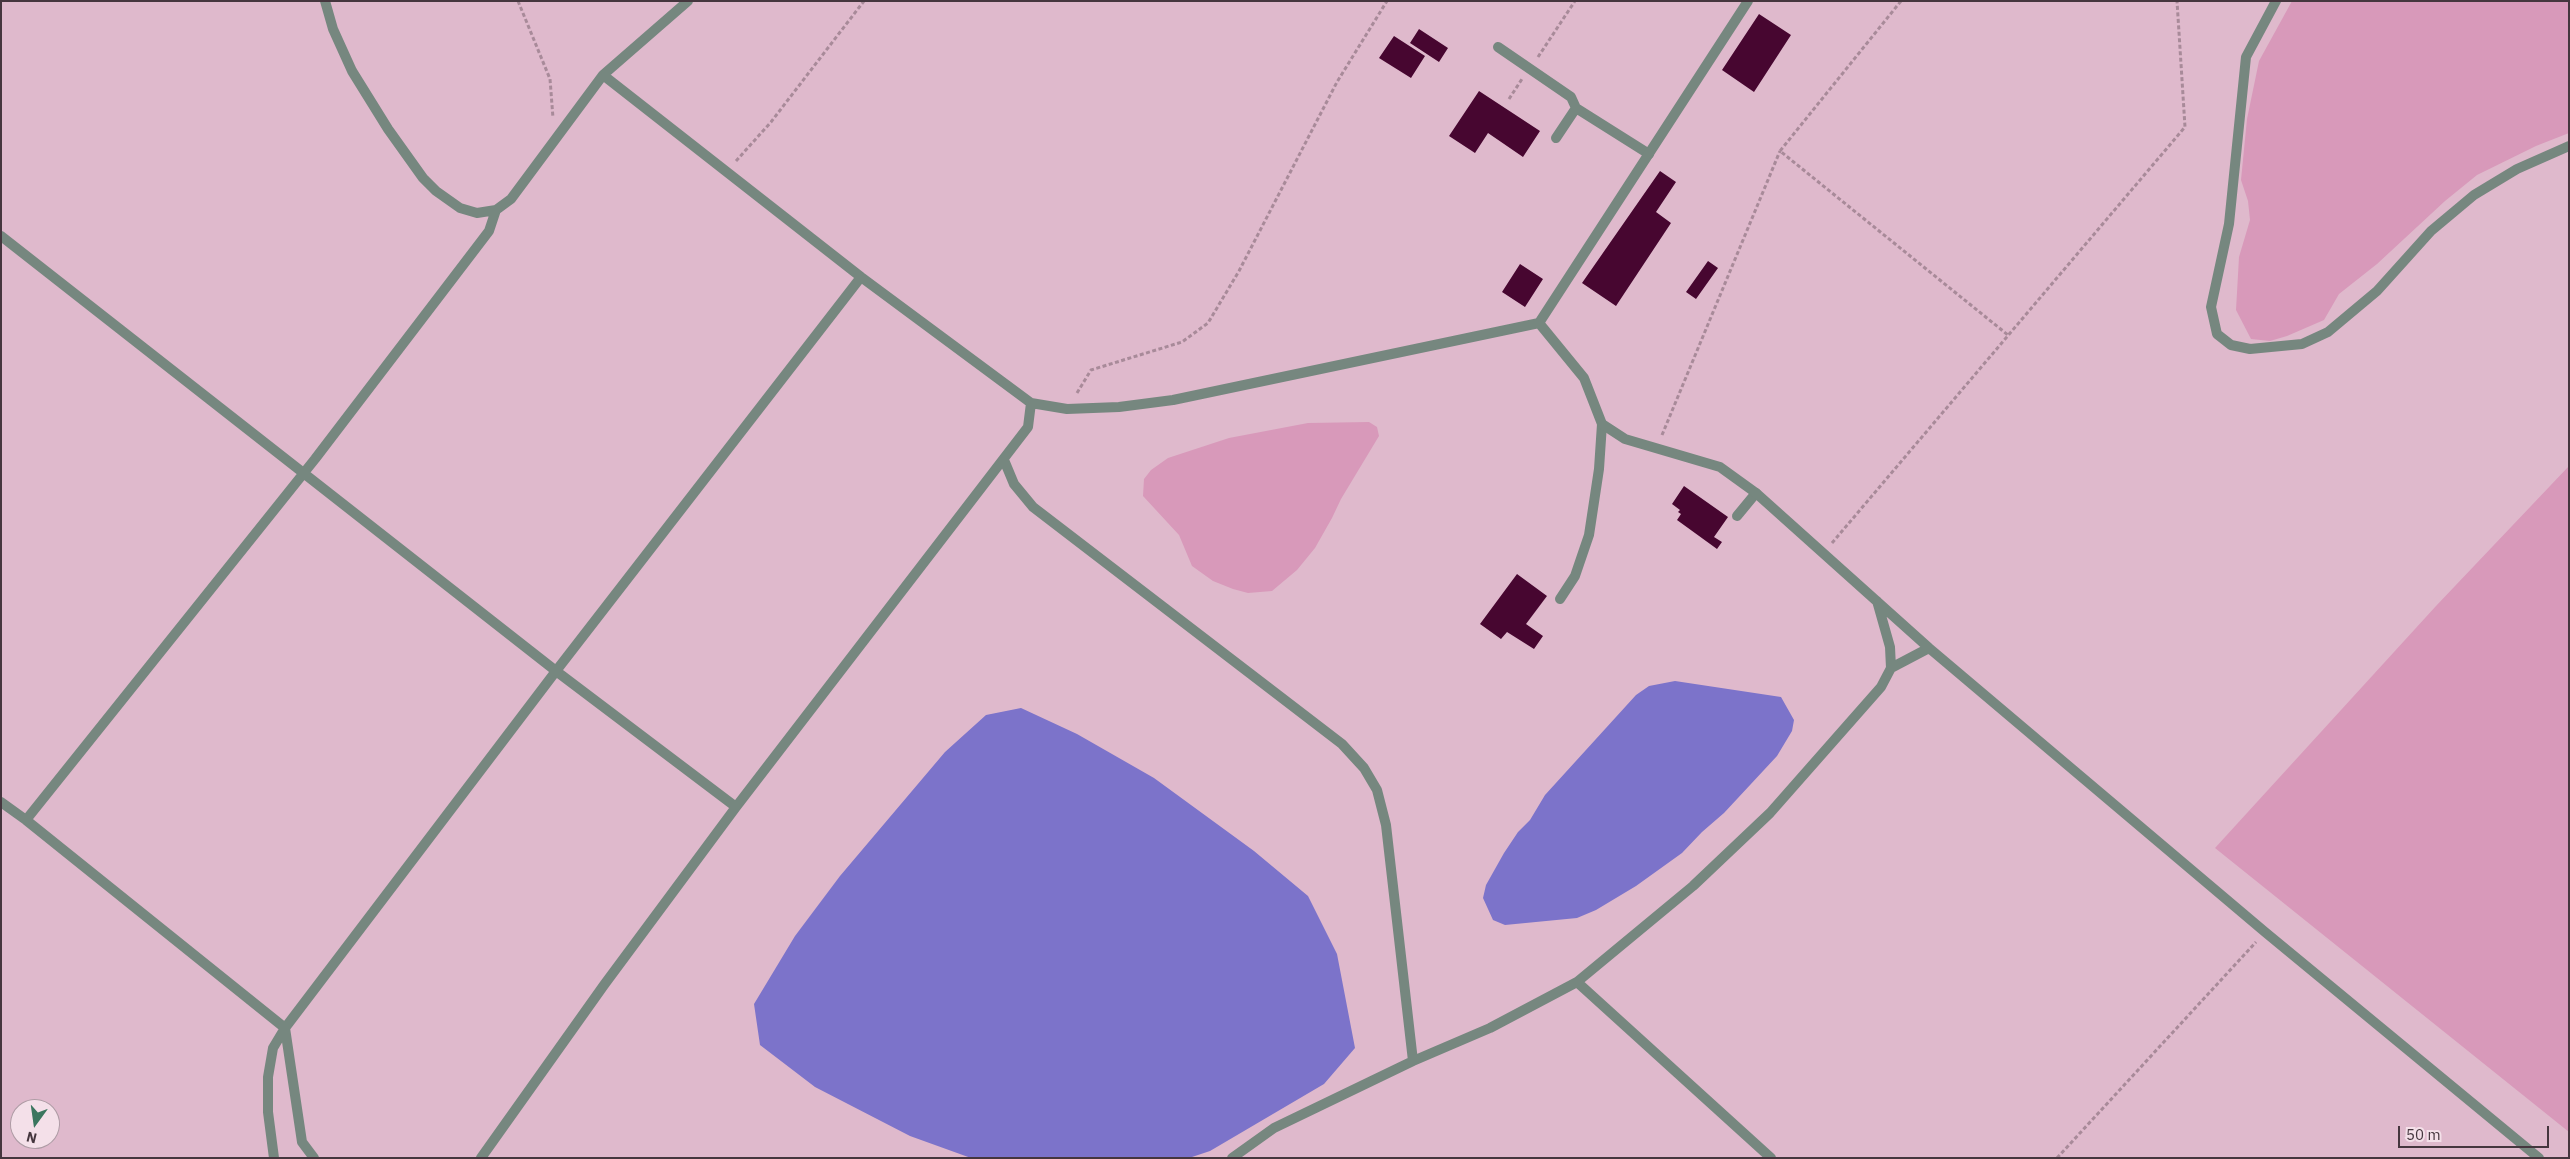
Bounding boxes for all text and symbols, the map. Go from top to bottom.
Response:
north arrow [10,1099,60,1149]
scale bar [2400,1116,2551,1148]
text: 50 m [2406,1125,2441,1144]
text: N [25,1128,39,1148]

